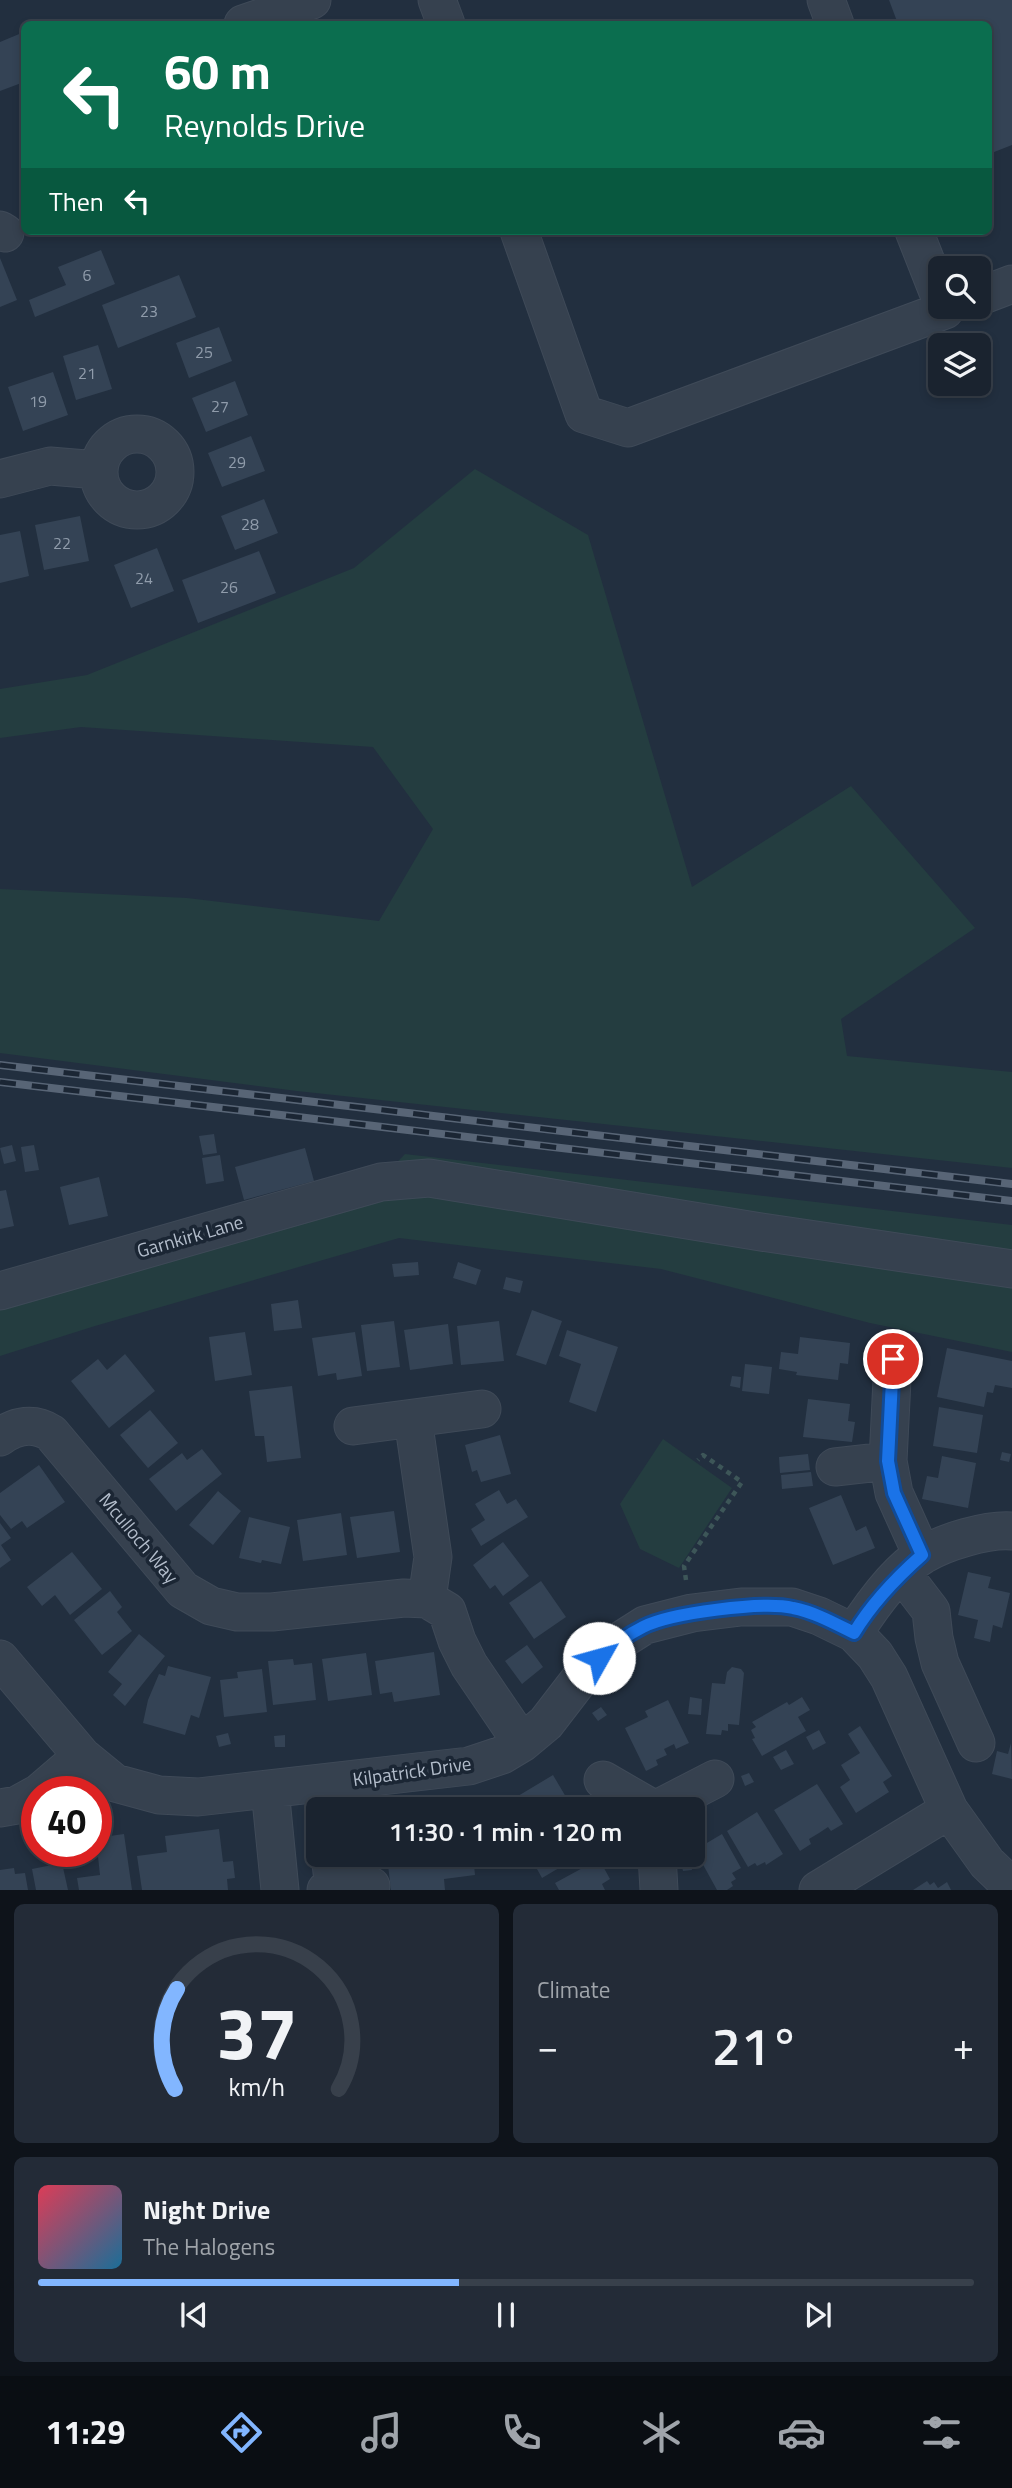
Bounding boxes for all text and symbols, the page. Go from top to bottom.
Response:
text: 60 m [164,33,271,108]
icon: left [49,49,140,140]
text: Reynolds Drive [164,101,365,149]
text: Then [49,182,104,221]
icon: left [118,182,156,220]
map controls [928,256,991,396]
button: search [928,256,991,319]
house number: 6 [83,263,92,287]
house number: 23 [140,299,158,323]
button: layers [928,333,991,396]
house number: 25 [195,340,213,364]
house number: 21 [78,361,96,385]
house number: 19 [29,389,47,413]
house number: 27 [211,394,229,418]
house number: 29 [228,450,246,474]
house number: 28 [241,512,259,536]
house number: 22 [53,531,71,555]
house number: 24 [135,566,153,590]
house number: 26 [220,575,238,599]
street label: Garnkirk Lane [133,1206,247,1265]
pin [863,1329,923,1389]
icon: arrive [874,1340,912,1378]
street label: Mculloch Way [93,1486,186,1589]
position arrow [562,1621,636,1695]
street label: Kilpatrick Drive [351,1748,473,1793]
speed limit sign: 40 [21,1776,112,1867]
text: 11:30 · 1 min · 120 m [389,1812,622,1851]
text: Climate [537,1972,610,2007]
text: 37 [216,1978,297,2088]
text: 21° [712,2006,799,2085]
text: − [537,2017,558,2075]
text: + [953,2017,974,2075]
text: km/h [228,2068,285,2106]
text: Night Drive [143,2190,270,2229]
text: The Halogens [143,2229,275,2264]
icon: previous [175,2296,213,2334]
icon: pause [487,2296,525,2334]
icon: next [799,2296,837,2334]
text: 11:29 [46,2408,125,2456]
icon: directions [217,2408,266,2457]
icon: music [357,2408,406,2457]
icon: phone [497,2408,546,2457]
icon: climate [637,2408,686,2457]
icon: car [777,2408,826,2457]
icon: filters [917,2408,966,2457]

